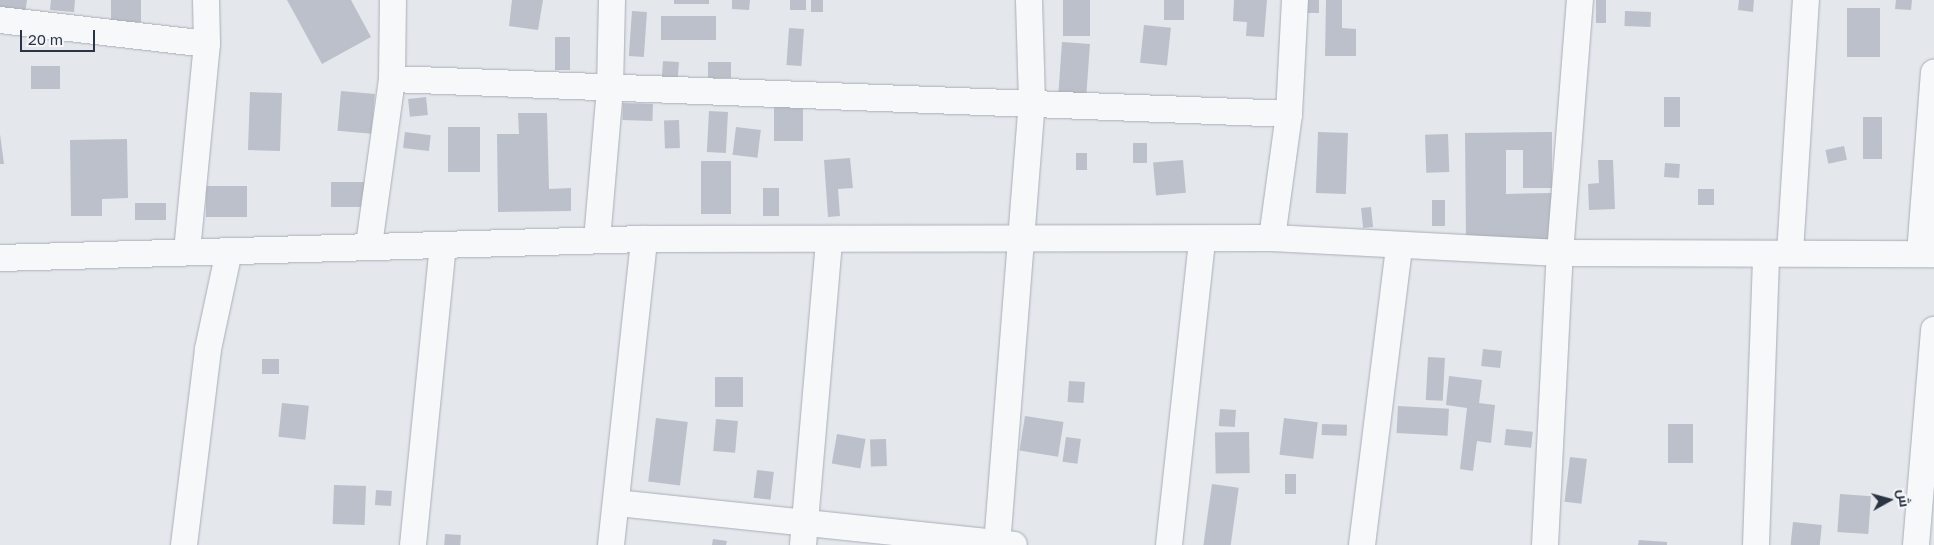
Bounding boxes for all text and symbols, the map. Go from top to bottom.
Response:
scale bar [22,20,98,52]
text: 20 m [28,30,63,48]
north arrow [1864,475,1914,525]
text: ش [1895,488,1914,508]

